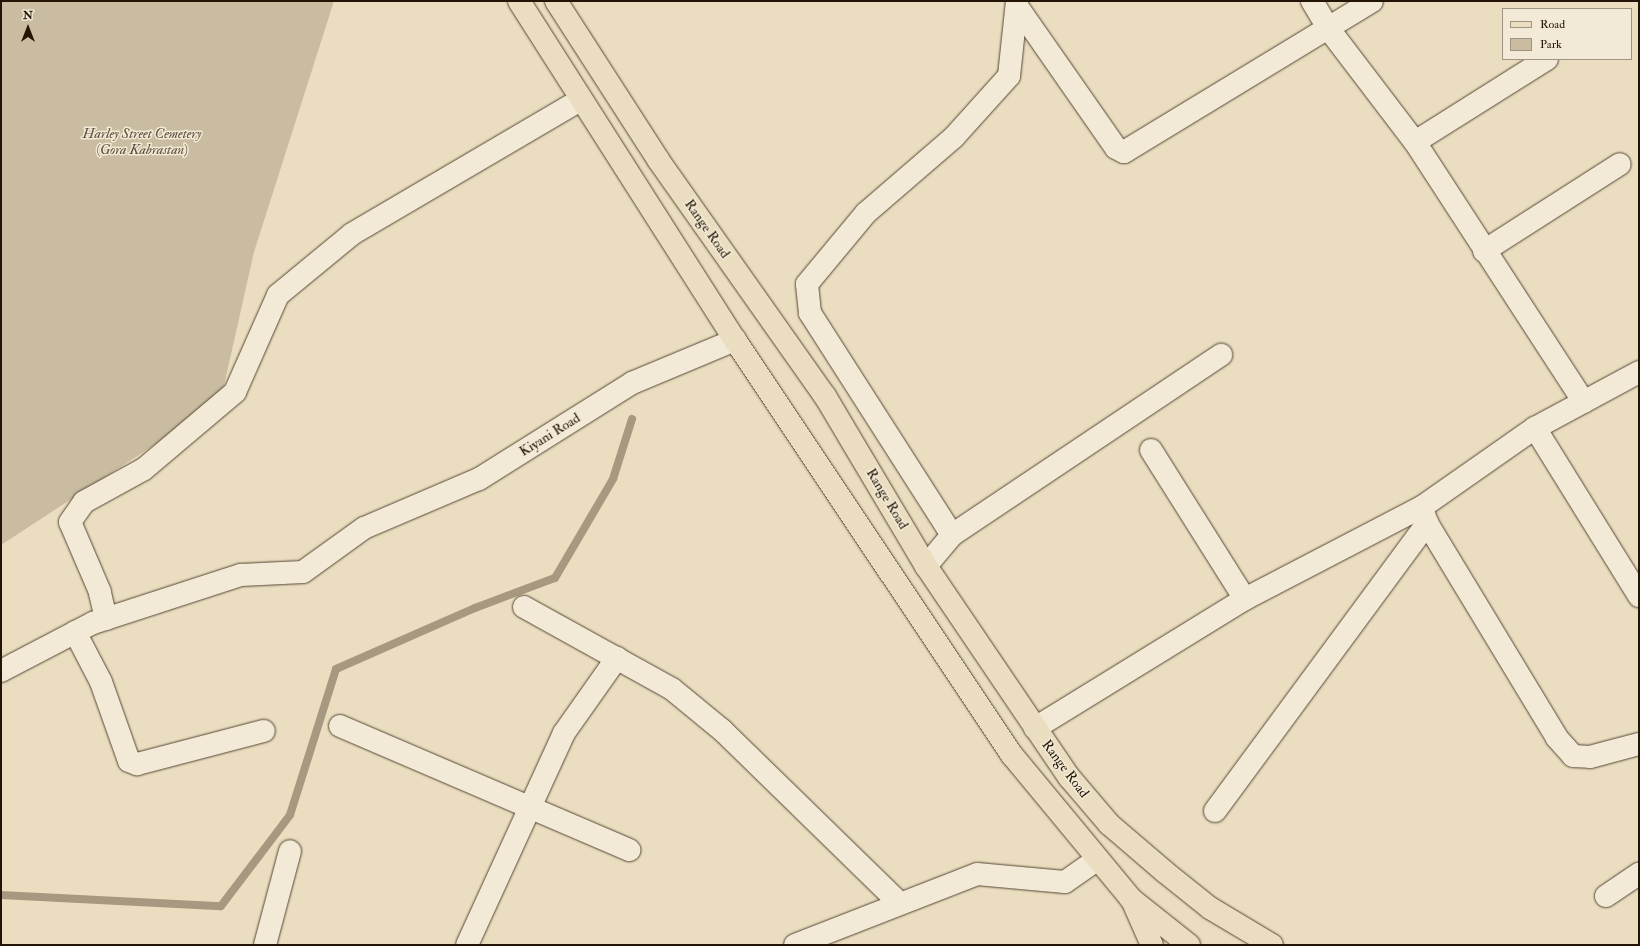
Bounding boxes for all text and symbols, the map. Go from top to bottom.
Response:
north arrow [8,8,48,48]
legend [1502,8,1632,60]
text: N [23,9,33,22]
text: Road [1540,17,1565,32]
text: Park [1540,37,1562,52]
park label: Harley Street Cemetery (Gora Kabrastan) [83,126,201,158]
street label: Range Road [681,196,733,262]
street label: Kiyani Road [517,410,583,460]
street label: Range Road [862,466,912,532]
street label: Range Road [1038,737,1092,801]

